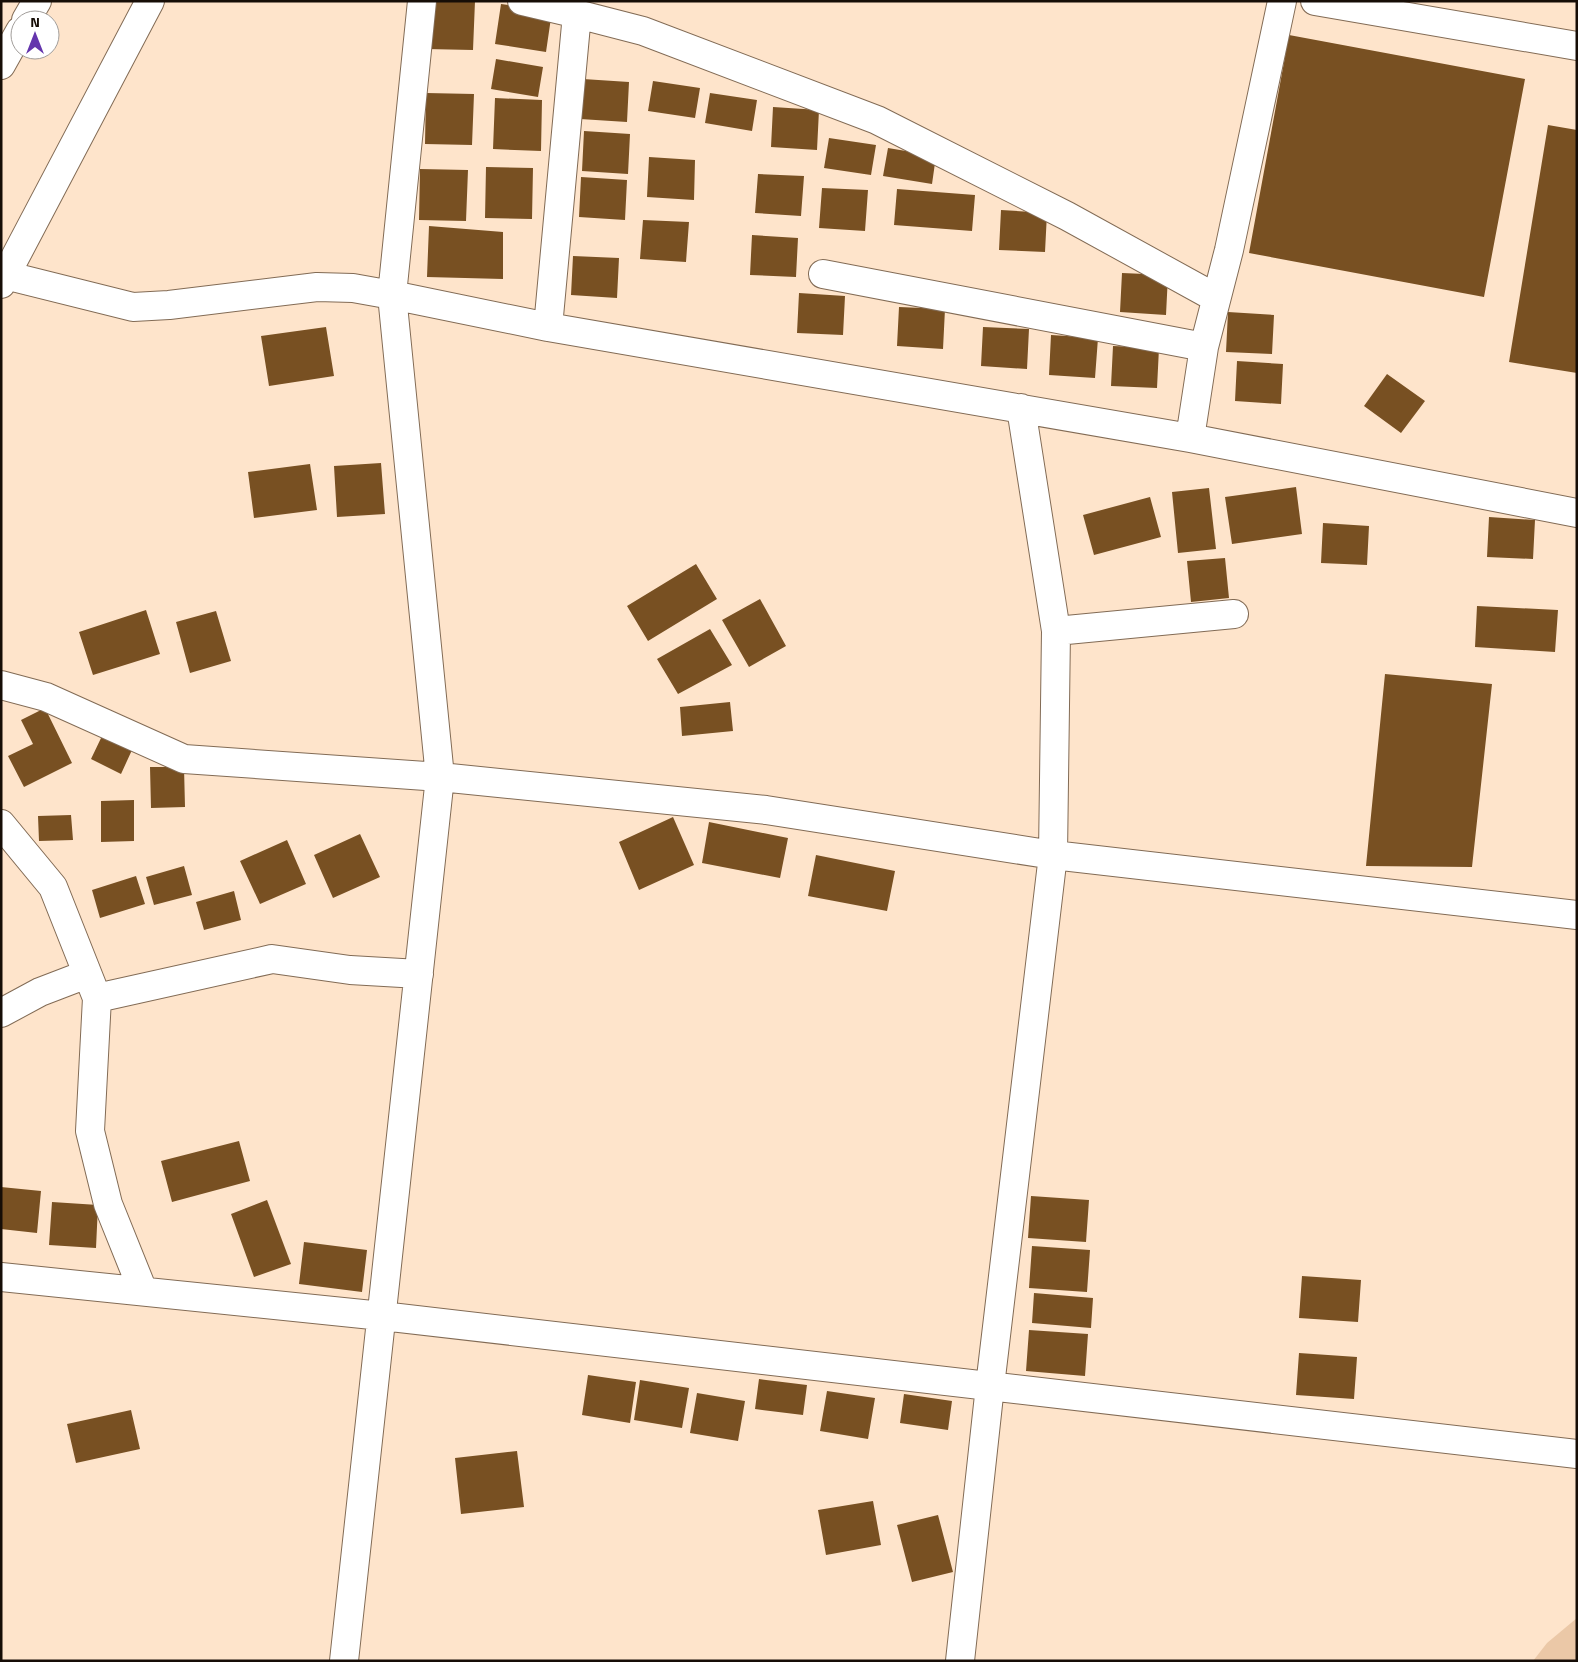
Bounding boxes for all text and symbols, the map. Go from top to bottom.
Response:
north arrow [10,10,60,60]
text: N [30,11,40,32]

